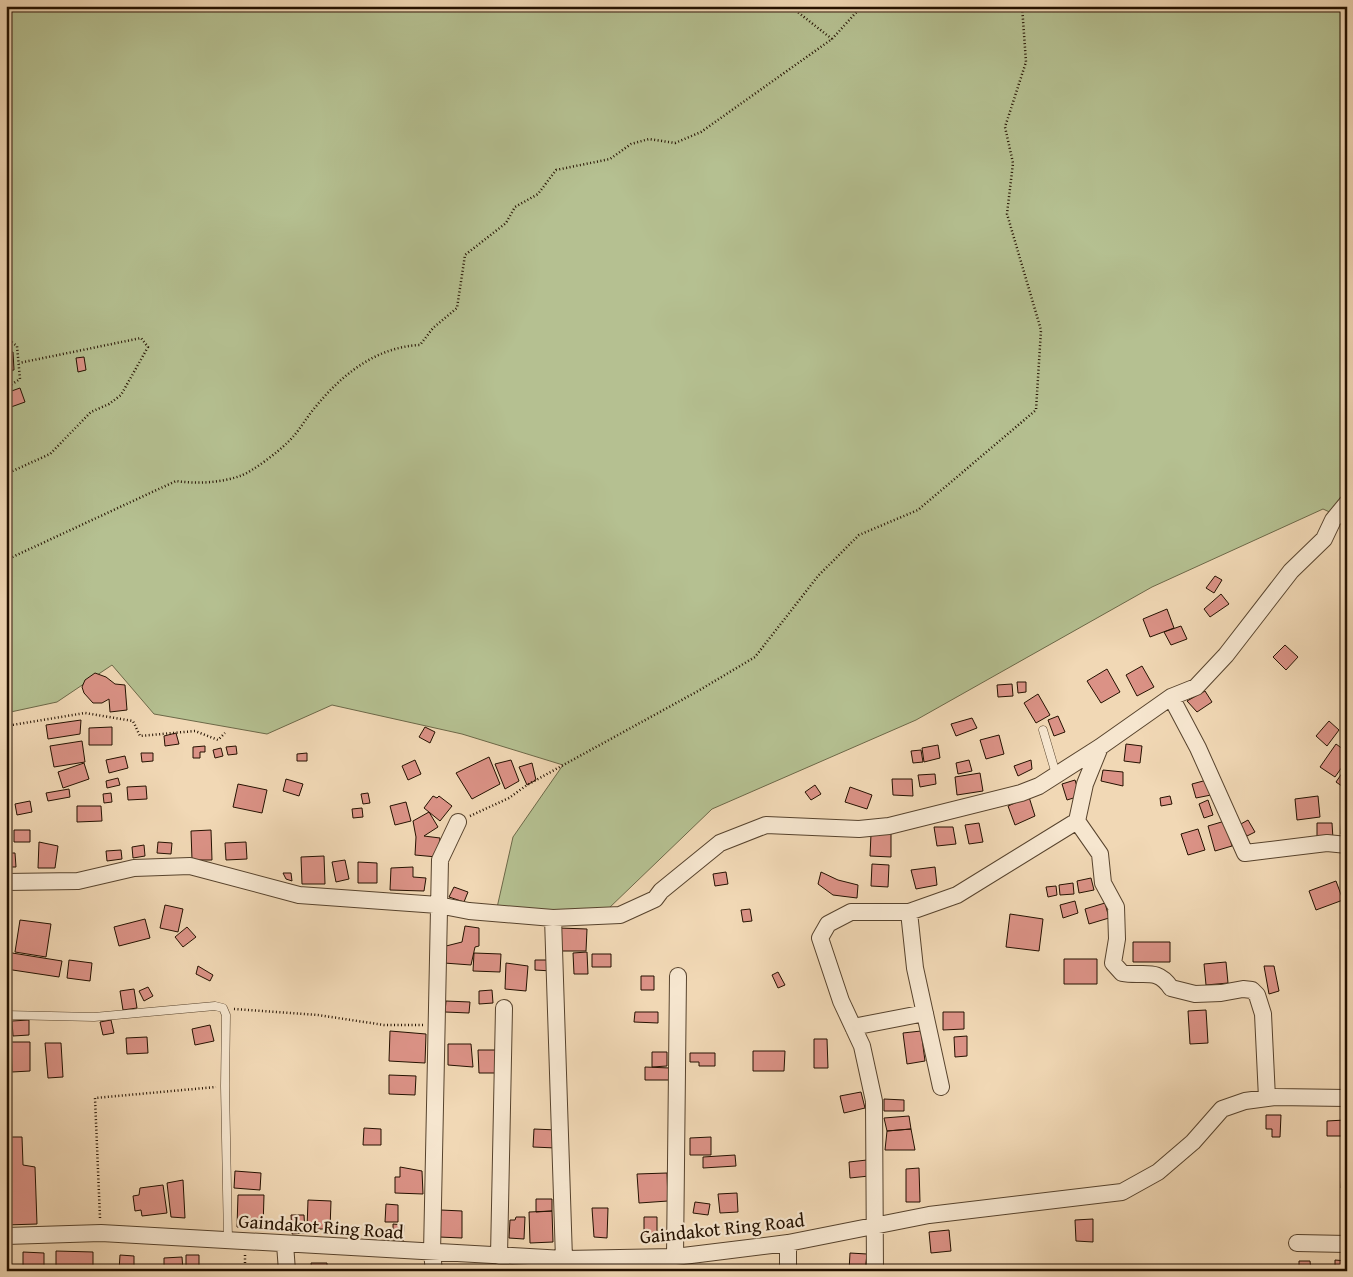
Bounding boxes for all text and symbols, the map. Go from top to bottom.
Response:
street label: Gaindakot Ring Road [638,1205,807,1251]
street label: Gaindakot Ring Road [237,1206,405,1246]

